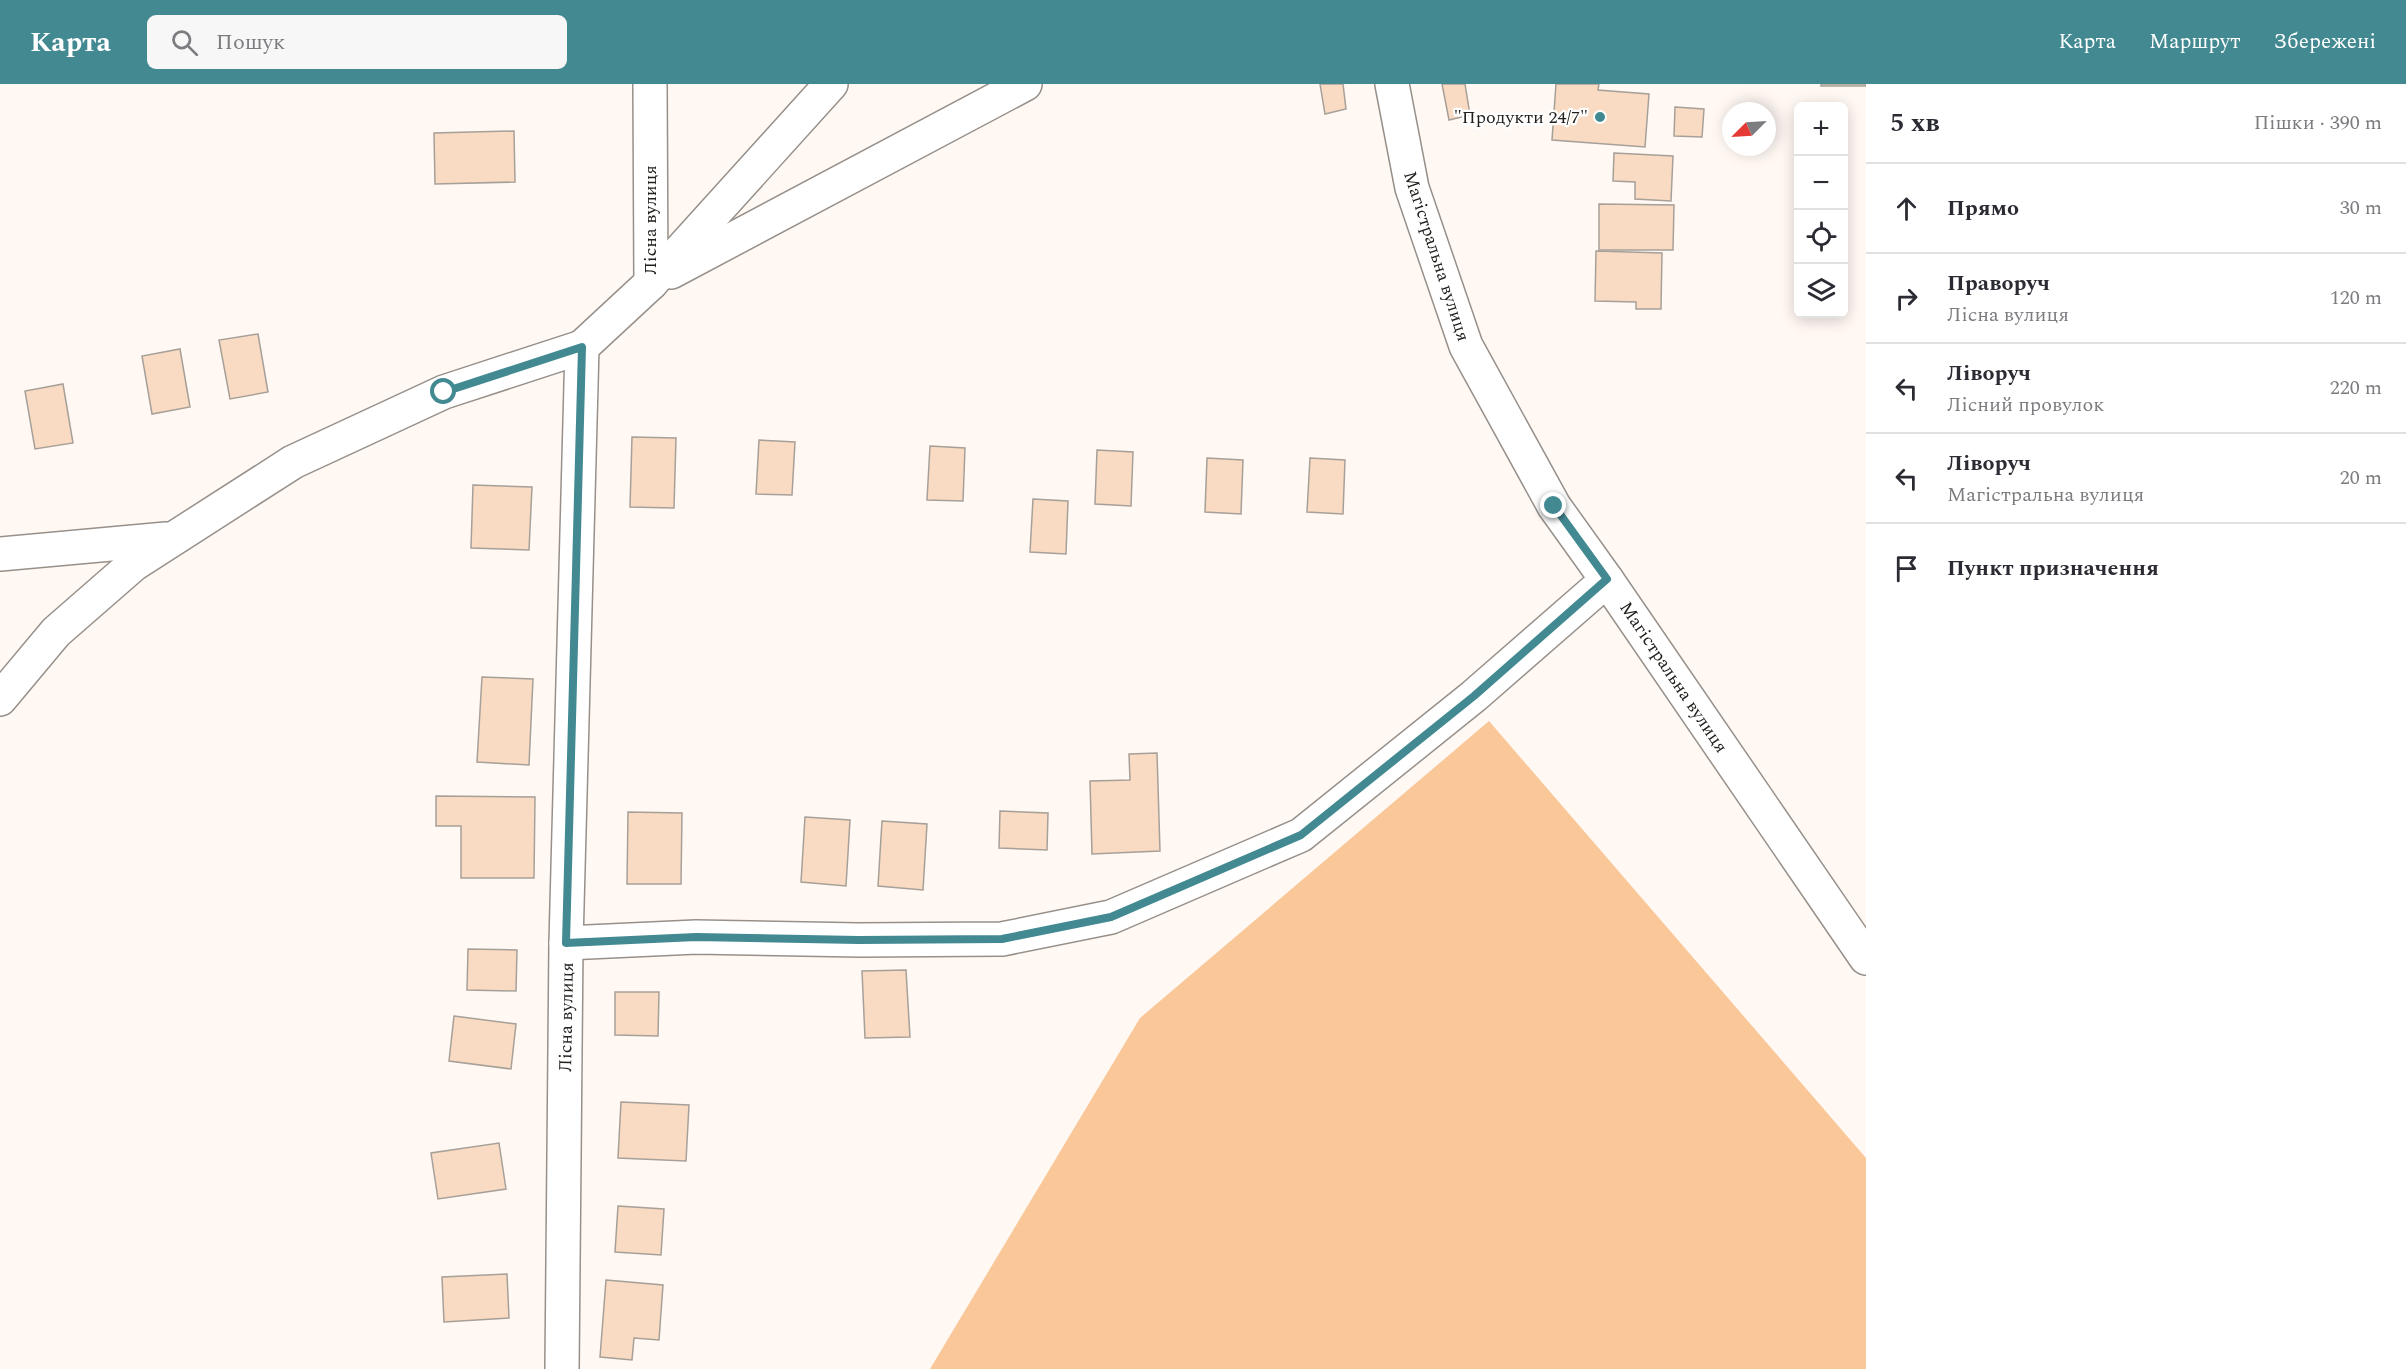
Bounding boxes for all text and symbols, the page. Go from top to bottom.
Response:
search box [147,15,567,69]
text: Карта [30,21,111,64]
icon: search [168,26,201,59]
text: Пошук [216,26,285,59]
text: Карта [2059,26,2116,58]
text: Маршрут [2149,26,2240,58]
text: Збережені [2273,26,2376,58]
north arrow [1722,102,1776,156]
map controls [1794,102,1848,318]
button: + [1794,102,1848,156]
text: 5 хв [1890,103,1940,143]
place label: "Продукти 24/7" [1454,104,1588,131]
text: Пішки · 390 m [2254,108,2382,138]
marker: "Продукти 24/7" [1593,110,1607,124]
button: − [1794,156,1848,210]
street label: Лісна вулиця [637,165,664,275]
street label: Магістральна вулиця [1396,168,1477,345]
icon: ahead [1890,192,1923,225]
text: Прямо [1947,192,2019,225]
text: 30 m [2340,193,2382,223]
button: locate [1794,210,1848,264]
button: layers [1794,264,1848,318]
text: Праворуч [1947,267,2050,300]
icon: right [1890,282,1923,315]
text: 120 m [2330,283,2382,313]
text: Лісна вулиця [1947,300,2069,330]
text: Ліворуч [1947,357,2031,390]
icon: left [1890,372,1923,405]
text: 220 m [2330,373,2382,403]
route start [430,378,456,404]
text: Лісний провулок [1947,390,2105,420]
text: Ліворуч [1947,447,2031,480]
icon: left [1890,462,1923,495]
text: 20 m [2340,463,2382,493]
text: Магістральна вулиця [1947,480,2144,510]
route end [1540,492,1566,518]
icon: arrive [1890,552,1923,585]
text: Пункт призначення [1947,552,2159,585]
street label: Магістральна вулиця [1613,596,1734,758]
street label: Лісна вулиця [552,962,581,1072]

